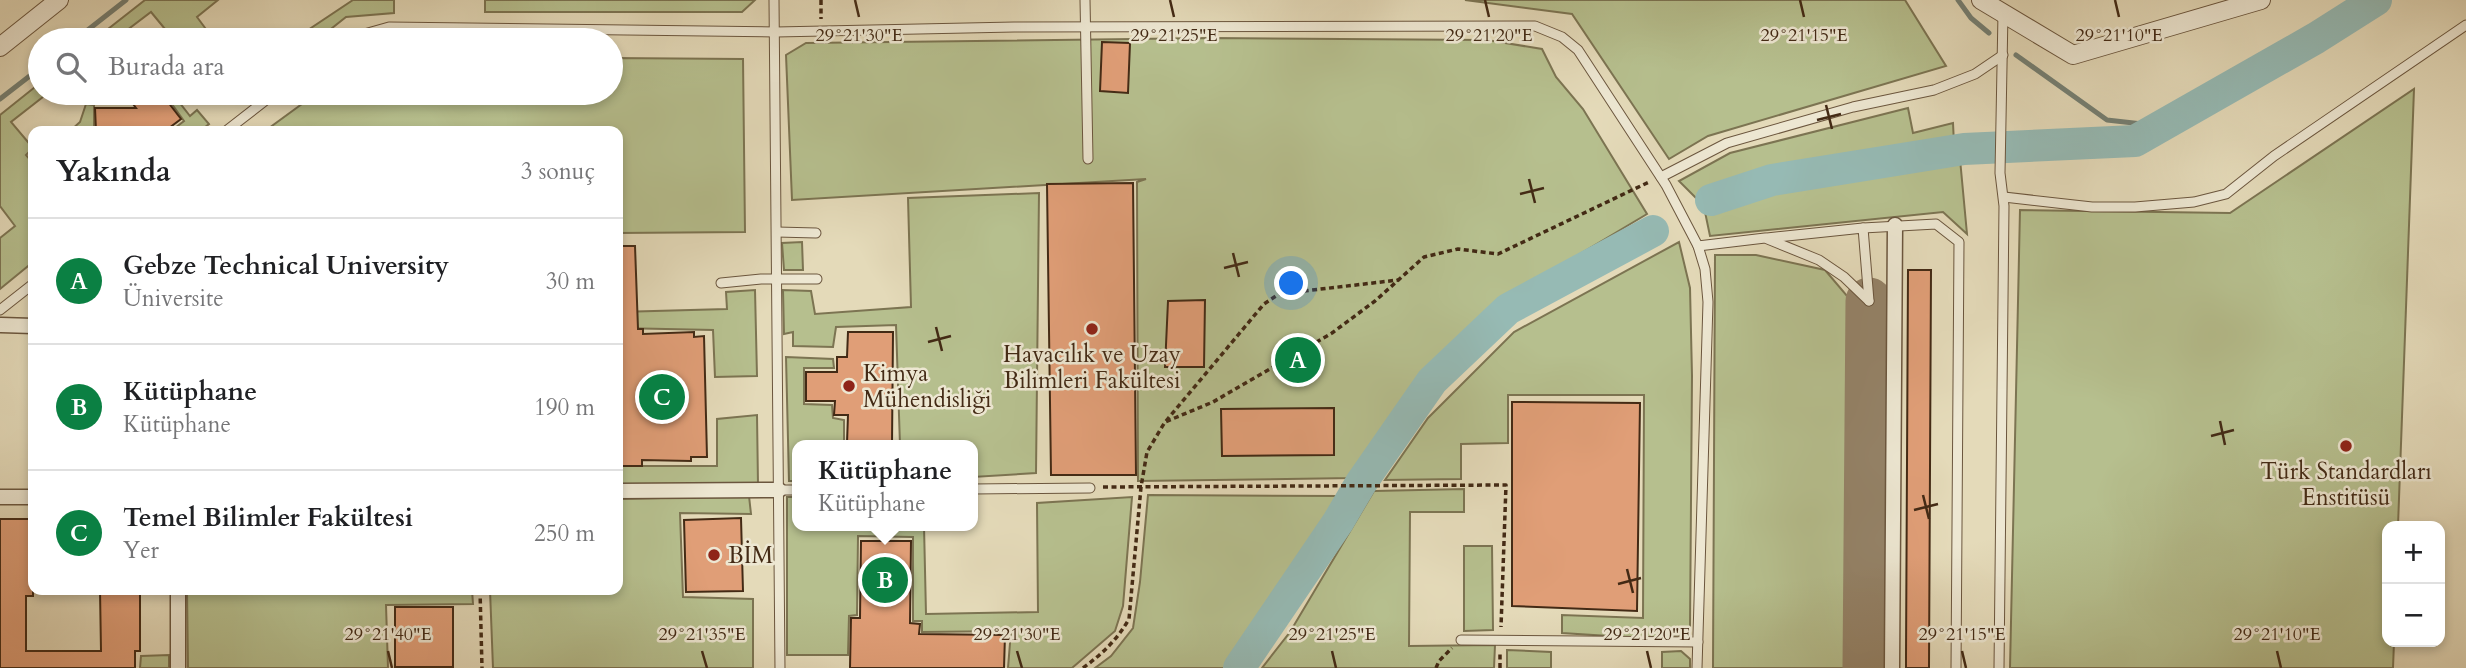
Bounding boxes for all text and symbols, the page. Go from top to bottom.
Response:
text: 29°21'30"E [815,23,903,48]
text: 29°21'25"E [1130,23,1218,48]
text: 29°21'20"E [1445,23,1533,48]
text: 29°21'15"E [1760,23,1848,48]
text: 29°21'10"E [2075,23,2163,48]
search box [28,28,623,105]
icon: search [52,48,90,86]
text: Burada ara [108,49,225,84]
text: Yakında [56,151,171,192]
text: 3 sonuç [521,156,595,187]
text: Gebze Technical University [123,248,449,283]
text: A [70,266,88,297]
text: 30 m [546,266,595,297]
your location [1274,266,1308,300]
text: Üniversite [123,283,224,314]
marker: Havacılık ve Uzay Bilimleri Fakültesi [1084,321,1100,337]
pin: A [1275,334,1321,386]
place label: Havacılık ve Uzay Bilimleri Fakültesi [1003,339,1181,396]
place label: Kimya Mühendisliği [863,358,992,415]
pin: C [639,371,685,423]
text: Kütüphane [123,374,257,409]
marker: Kimya Mühendisliği [841,378,857,394]
text: B [71,392,87,423]
text: 190 m [534,392,595,423]
text: Kütüphane [123,409,231,440]
marker: Türk Standardları Enstitüsü [2338,438,2354,454]
popup [792,440,978,531]
text: Kütüphane [818,453,952,488]
place label: Türk Standardları Enstitüsü [2260,456,2432,513]
text: Kütüphane [818,488,926,519]
text: Temel Bilimler Fakültesi [123,500,413,535]
text: C [70,518,88,549]
text: 250 m [534,518,595,549]
map controls [2382,521,2445,647]
button: + [2382,521,2445,584]
text: Yer [123,535,159,566]
place label: BİM [728,540,773,571]
marker: BİM [706,547,722,563]
pin: B [862,554,908,606]
button: − [2382,584,2445,647]
text: 29°21'40"E [344,622,432,647]
text: 29°21'35"E [658,622,746,647]
text: 29°21'30"E [973,622,1061,647]
text: 29°21'25"E [1288,622,1376,647]
text: 29°21'20"E [1603,622,1691,647]
text: 29°21'15"E [1918,622,2006,647]
text: 29°21'10"E [2233,622,2321,647]

